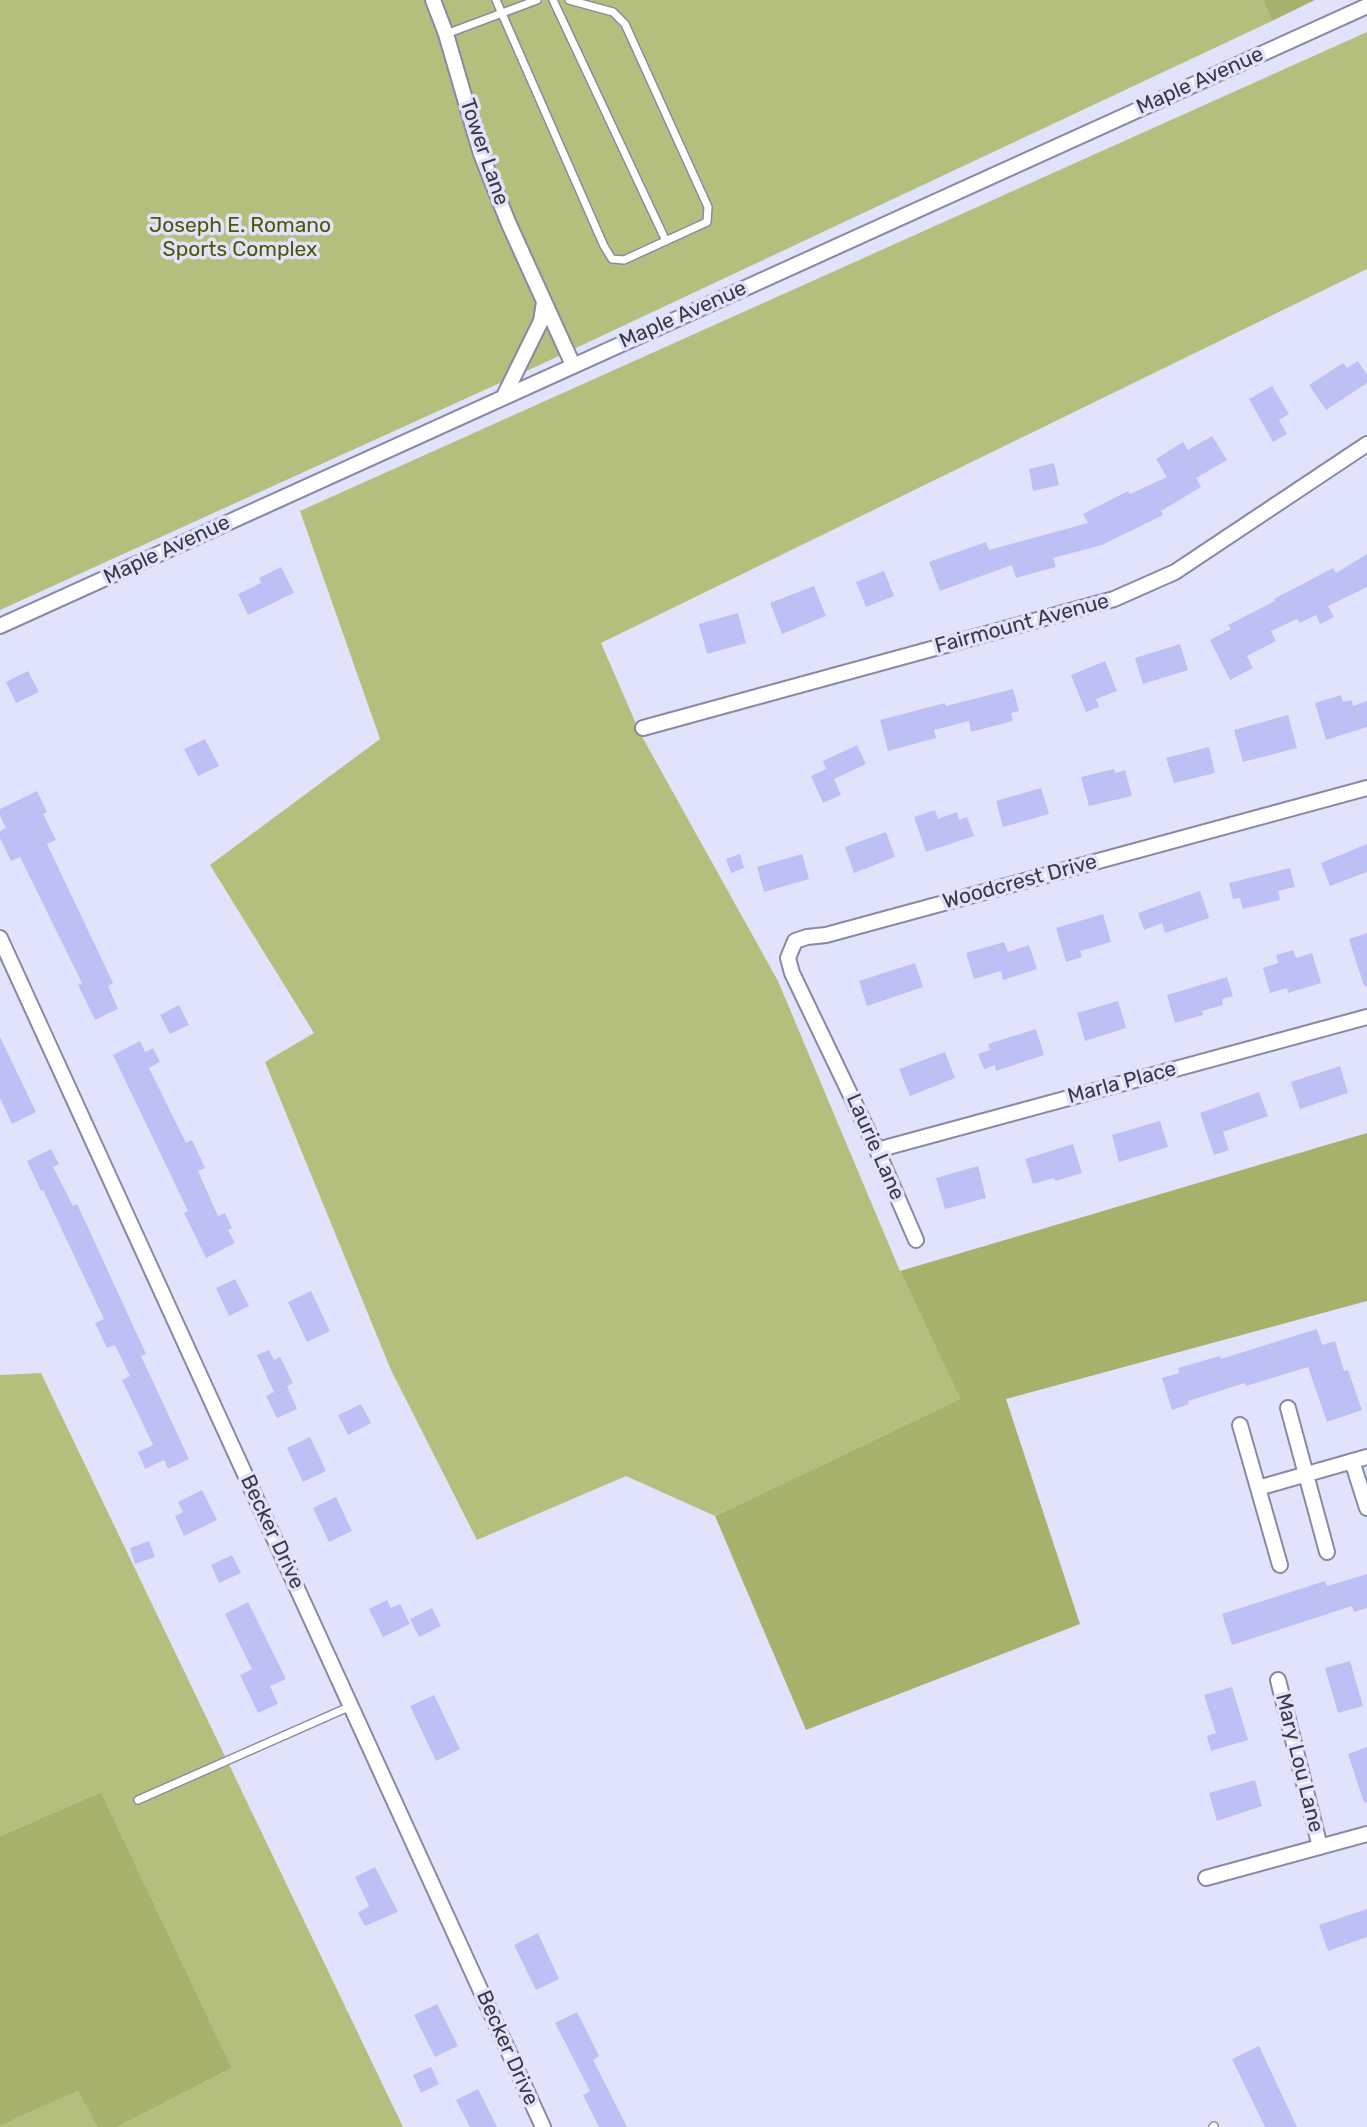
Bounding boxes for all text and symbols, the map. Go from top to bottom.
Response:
street label: Maple Avenue [1133,42,1267,120]
street label: Tower Lane [454,95,514,209]
park label: Joseph E. Romano Sports Complex [149,213,331,263]
street label: Maple Avenue [616,276,750,354]
street label: Maple Avenue [100,510,234,590]
street label: Fairmount Avenue [932,589,1112,659]
street label: Woodcrest Drive [940,849,1100,915]
street label: Marla Place [1065,1056,1179,1110]
street label: Laurie Lane [840,1090,910,1204]
street label: Becker Drive [235,1471,309,1593]
street label: Mary Lou Lane [1270,1691,1328,1835]
street label: Becker Drive [470,1987,544,2109]

